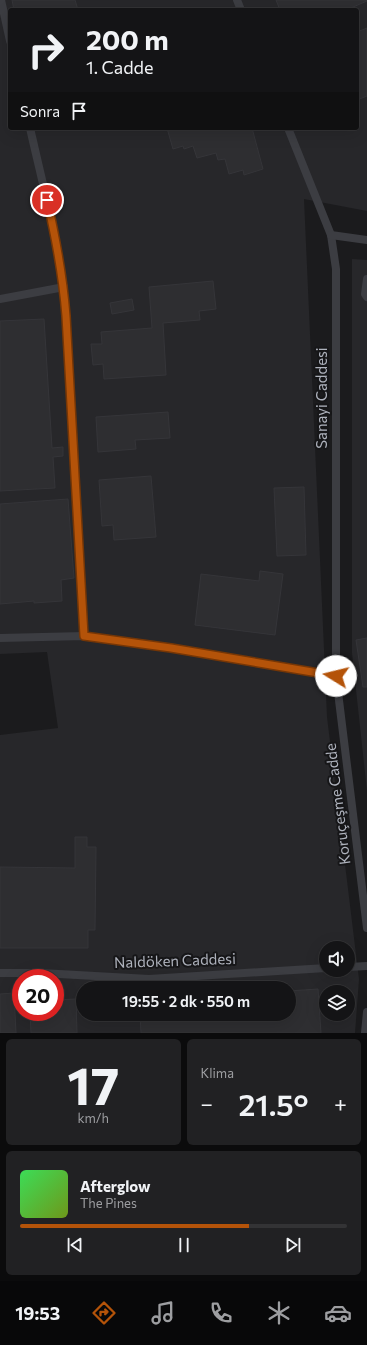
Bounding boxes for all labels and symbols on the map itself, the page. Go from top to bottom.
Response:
pin [30,183,64,217]
street label: Sanayi Caddesi [312,347,330,449]
position arrow [315,655,357,697]
street label: Koruçeşme Cadde [321,742,353,866]
street label: Naldöken Caddesi [114,949,236,971]
speed limit sign: 20 [12,969,64,1021]

